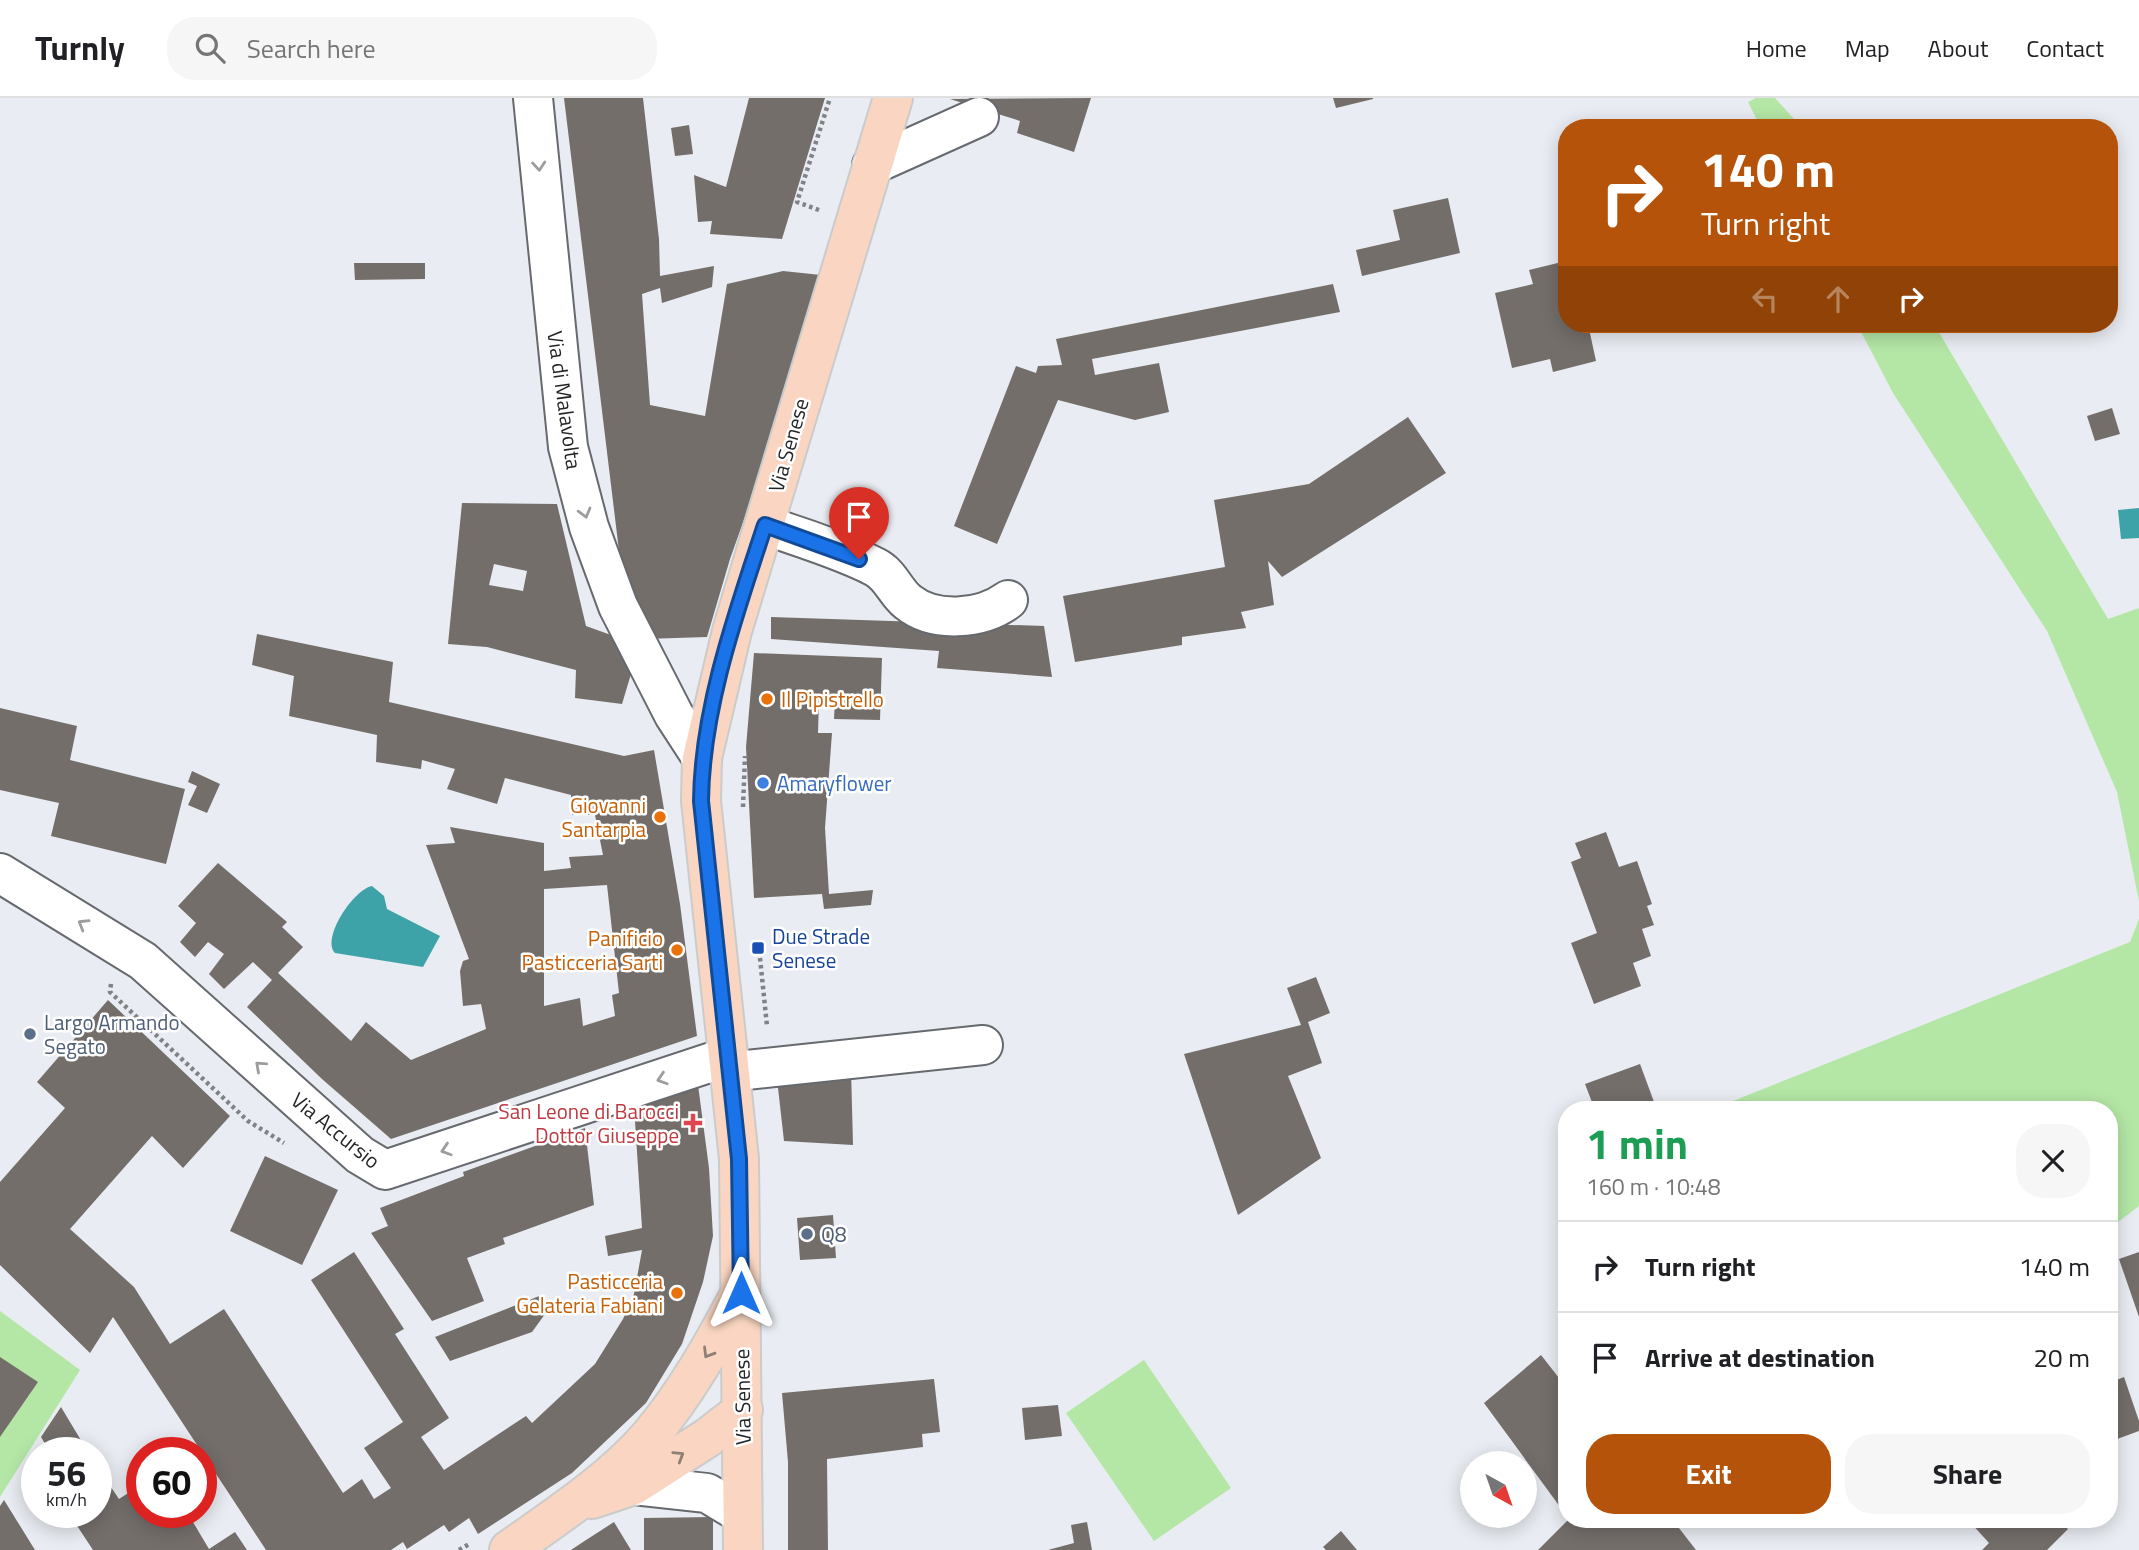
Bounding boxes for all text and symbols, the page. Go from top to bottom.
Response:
search box [167,17,657,80]
text: Turnly [35,23,125,73]
icon: search [191,29,229,67]
text: Search here [247,29,376,68]
text: Home [1746,30,1807,66]
text: Map [1845,30,1890,66]
text: About [1928,30,1988,66]
text: Contact [2026,30,2104,66]
text: 140 m [1701,131,1835,206]
icon: right [1586,147,1677,238]
one-way arrow [531,161,546,172]
text: Turn right [1701,199,1830,247]
icon: left [1746,280,1784,318]
icon: ahead [1819,280,1857,318]
icon: right [1892,280,1930,318]
street label: Via di Malavolta [539,329,591,472]
street label: Via Senese [759,394,817,496]
pin [829,487,889,559]
icon: arrive [840,498,878,536]
one-way arrow [577,507,591,519]
place label: Il Pipistrello [781,683,884,715]
marker: Il Pipistrello [759,691,775,707]
place label: Amaryflower [777,767,892,799]
marker: Amaryflower [755,775,771,791]
place label: Giovanni Santarpia [562,789,646,845]
marker: Giovanni Santarpia [652,809,668,825]
one-way arrow [78,919,91,932]
place label: Due Strade Senese [772,920,870,976]
place label: Panificio Pasticceria Sarti [522,922,663,978]
marker: Due Strade Senese [750,940,766,956]
marker: Panificio Pasticceria Sarti [669,942,685,958]
place label: Largo Armando Segato [44,1006,180,1062]
marker: Largo Armando Segato [22,1026,38,1042]
one-way arrow [255,1061,268,1074]
one-way arrow [656,1070,668,1085]
street label: Via Accursio [285,1084,387,1176]
place label: San Leone di Barocci Dottor Giuseppe [498,1095,679,1151]
text: 1 min [1586,1111,1688,1175]
marker: San Leone di Barocci Dottor Giuseppe [685,1115,701,1131]
button: close [2016,1124,2090,1198]
one-way arrow [440,1142,453,1156]
text: 160 m · 10:48 [1586,1169,1721,1204]
place label: Q8 [821,1218,847,1250]
marker: Q8 [799,1226,815,1242]
text: Turn right [1645,1247,1756,1286]
text: 140 m [2019,1247,2090,1286]
icon: right [1586,1248,1624,1286]
position arrow [704,1256,778,1330]
place label: Pasticceria Gelateria Fabiani [516,1265,663,1321]
marker: Pasticceria Gelateria Fabiani [669,1285,685,1301]
text: Arrive at destination [1645,1338,1875,1377]
text: 20 m [2033,1338,2090,1377]
icon: arrive [1586,1339,1624,1377]
one-way arrow [704,1345,717,1358]
street label: Via Senese [725,1349,759,1445]
button: Exit [1586,1434,1831,1514]
button: Share [1845,1434,2090,1514]
speed limit sign: 60 [126,1437,217,1528]
text: 56 [47,1446,86,1500]
one-way arrow [671,1451,684,1464]
north arrow [1460,1451,1536,1528]
map controls [1460,1451,1537,1528]
text: km/h [46,1486,87,1513]

